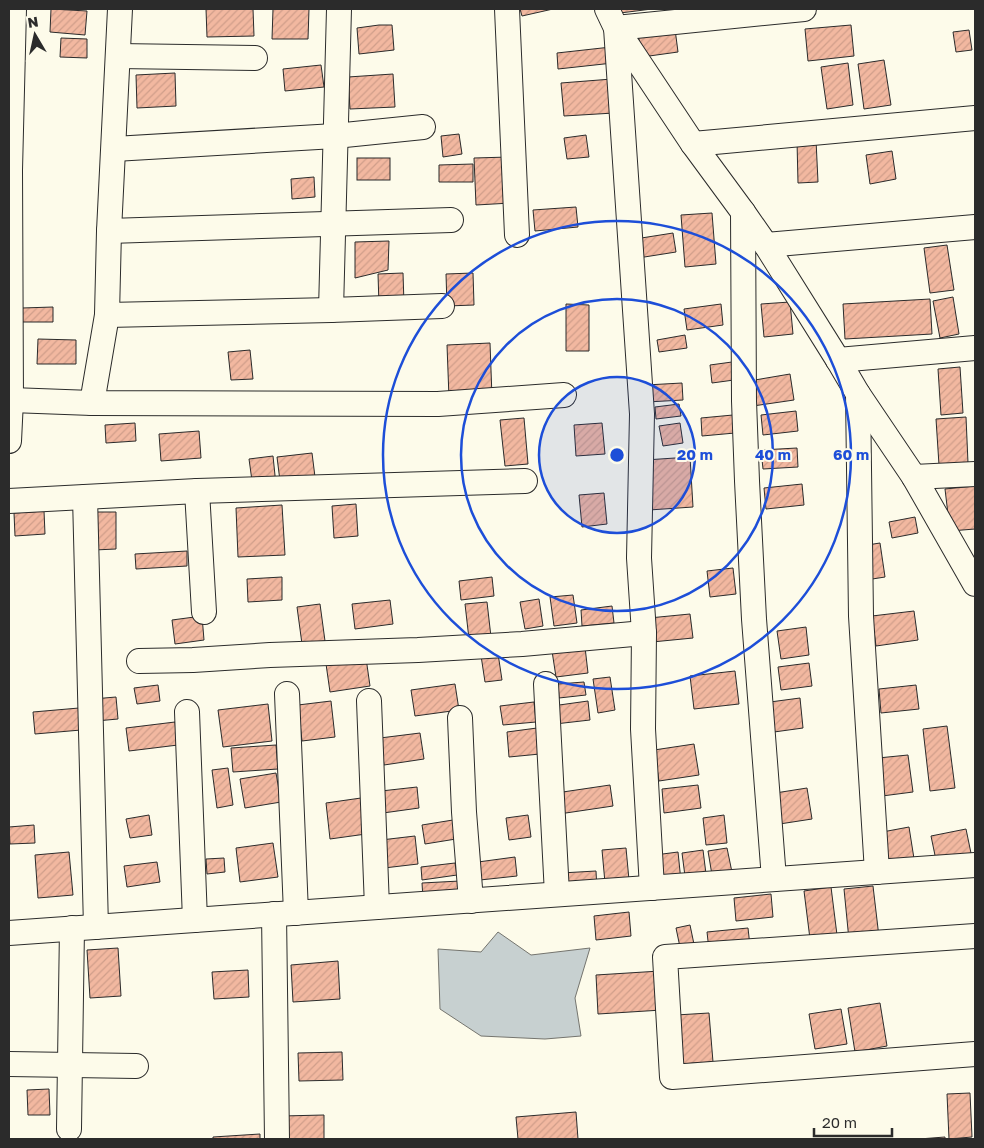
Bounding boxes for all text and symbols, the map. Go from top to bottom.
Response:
north arrow [10,10,60,60]
text: N [26,12,39,31]
text: 20 m [677,445,713,463]
text: 40 m [755,445,791,463]
text: 60 m [833,445,869,463]
centre of rings [608,446,626,464]
scale bar [814,1106,892,1138]
text: 20 m [822,1113,857,1131]

